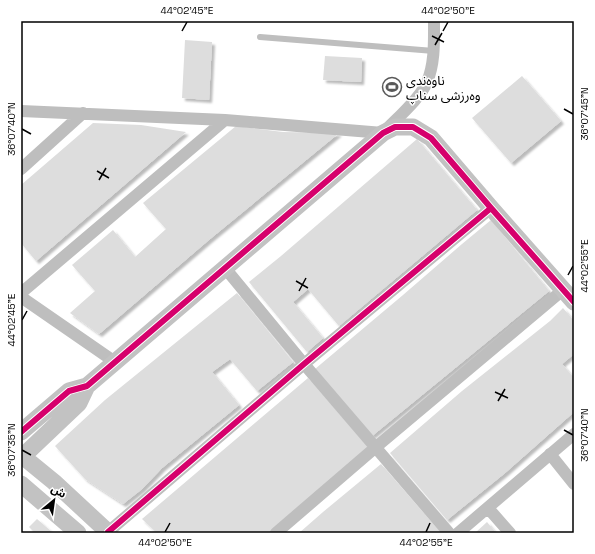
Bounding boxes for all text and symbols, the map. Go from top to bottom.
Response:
text: 44°02'45"E [161,4,214,17]
text: 44°02'50"E [421,4,475,17]
place label: ناوەندی وەرزشی سناپ [406,72,481,105]
sports icon: ناوەندی وەرزشی سناپ [381,76,403,98]
text: 36°07'45"N [578,87,591,141]
text: 36°07'40"N [5,102,18,156]
text: 44°02'55"E [578,239,591,293]
text: 44°02'45"E [5,293,18,346]
text: 36°07'40"N [578,408,591,462]
text: 36°07'35"N [5,423,18,477]
north arrow [34,480,74,520]
text: ش [49,481,69,501]
text: 44°02'50"E [138,536,192,549]
text: 44°02'55"E [399,536,453,549]

